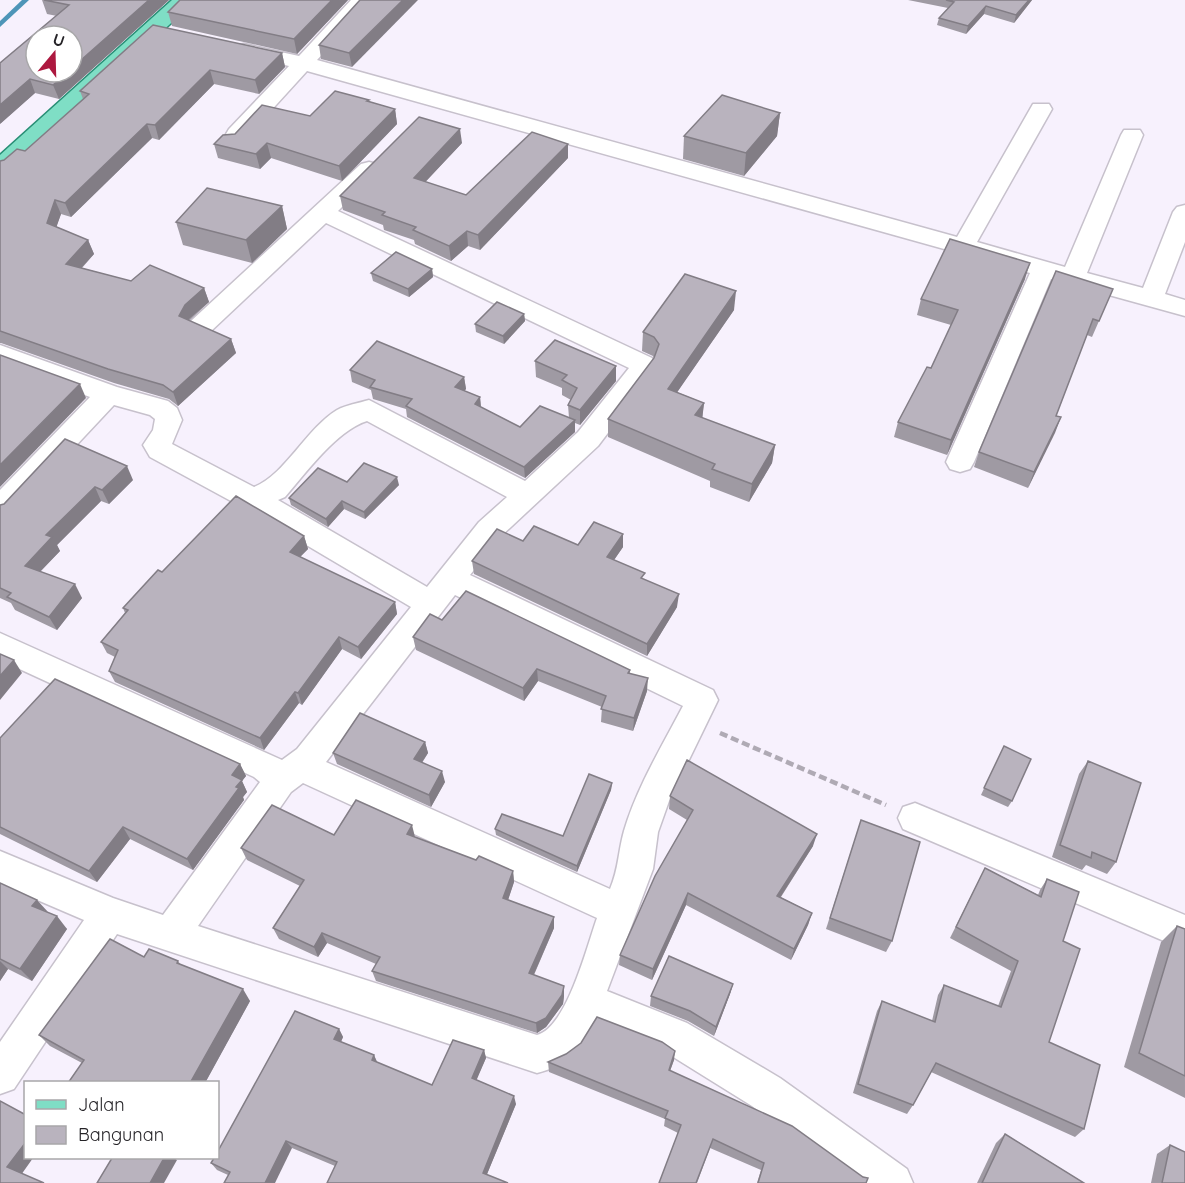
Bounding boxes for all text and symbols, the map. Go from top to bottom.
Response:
north arrow [24,24,84,84]
text: U [50,29,67,51]
legend [24,1081,219,1159]
text: Jalan [78,1093,125,1116]
text: Bangunan [78,1123,164,1146]

